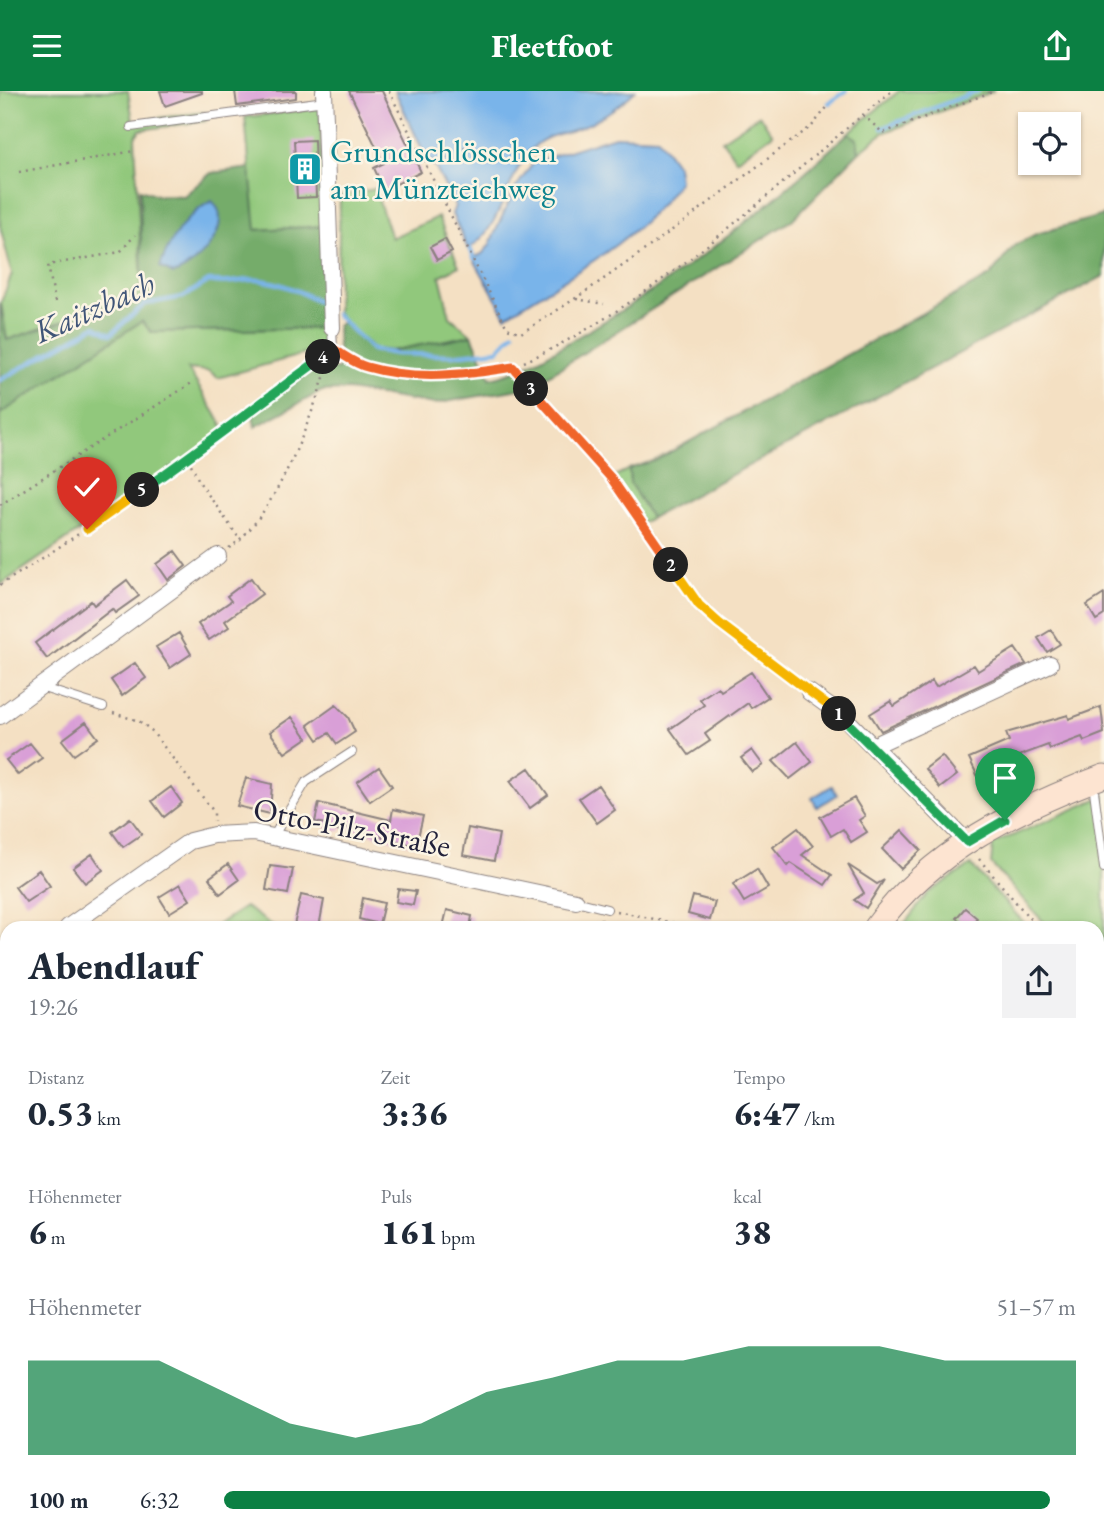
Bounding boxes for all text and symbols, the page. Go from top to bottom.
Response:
text: Fleetfoot [491,25,613,67]
icon: menu [28,27,66,65]
icon: share [1038,27,1076,65]
map controls [1018,112,1081,175]
button: locate [1018,112,1081,175]
place label: Grundschlösschen am Münzteichweg [330,130,557,209]
building icon: Grundschlösschen am Münzteichweg [286,150,324,188]
water label: Kaitzbach [26,261,161,353]
pin: 4 [306,339,340,375]
text: 4 [317,344,328,369]
pin: 3 [514,371,548,407]
text: 3 [525,376,536,401]
pin [57,457,117,529]
icon: check [68,468,106,506]
pin: 5 [124,473,160,507]
text: 5 [136,477,147,502]
pin: 2 [654,547,688,582]
text: 2 [665,552,676,577]
pin: 1 [822,697,856,731]
text: 1 [833,701,844,726]
pin [975,748,1035,820]
icon: arrive [986,759,1024,797]
street label: Otto-Pilz-Straße [250,787,454,867]
text: Abendlauf [28,941,199,990]
button: share [1002,944,1076,1018]
text: 19:26 [28,992,78,1022]
text: Distanz [28,1065,84,1090]
text: Zeit [381,1065,410,1090]
text: Tempo [733,1065,786,1090]
text: 0.53 [28,1090,94,1135]
text: 3:36 [381,1090,447,1135]
text: 6:47 [733,1090,800,1135]
text: km [94,1106,121,1131]
text: /km [800,1106,835,1131]
text: Höhenmeter [28,1184,122,1209]
text: Puls [381,1184,412,1209]
text: kcal [733,1184,762,1209]
text: 6 [28,1209,47,1254]
text: 161 [381,1209,437,1254]
text: 38 [733,1209,771,1254]
text: m [47,1225,66,1250]
text: bpm [437,1225,476,1250]
text: Höhenmeter [28,1292,141,1322]
text: 51–57 m [997,1292,1076,1322]
text: 100 m [28,1485,89,1515]
text: 6:32 [140,1485,179,1515]

